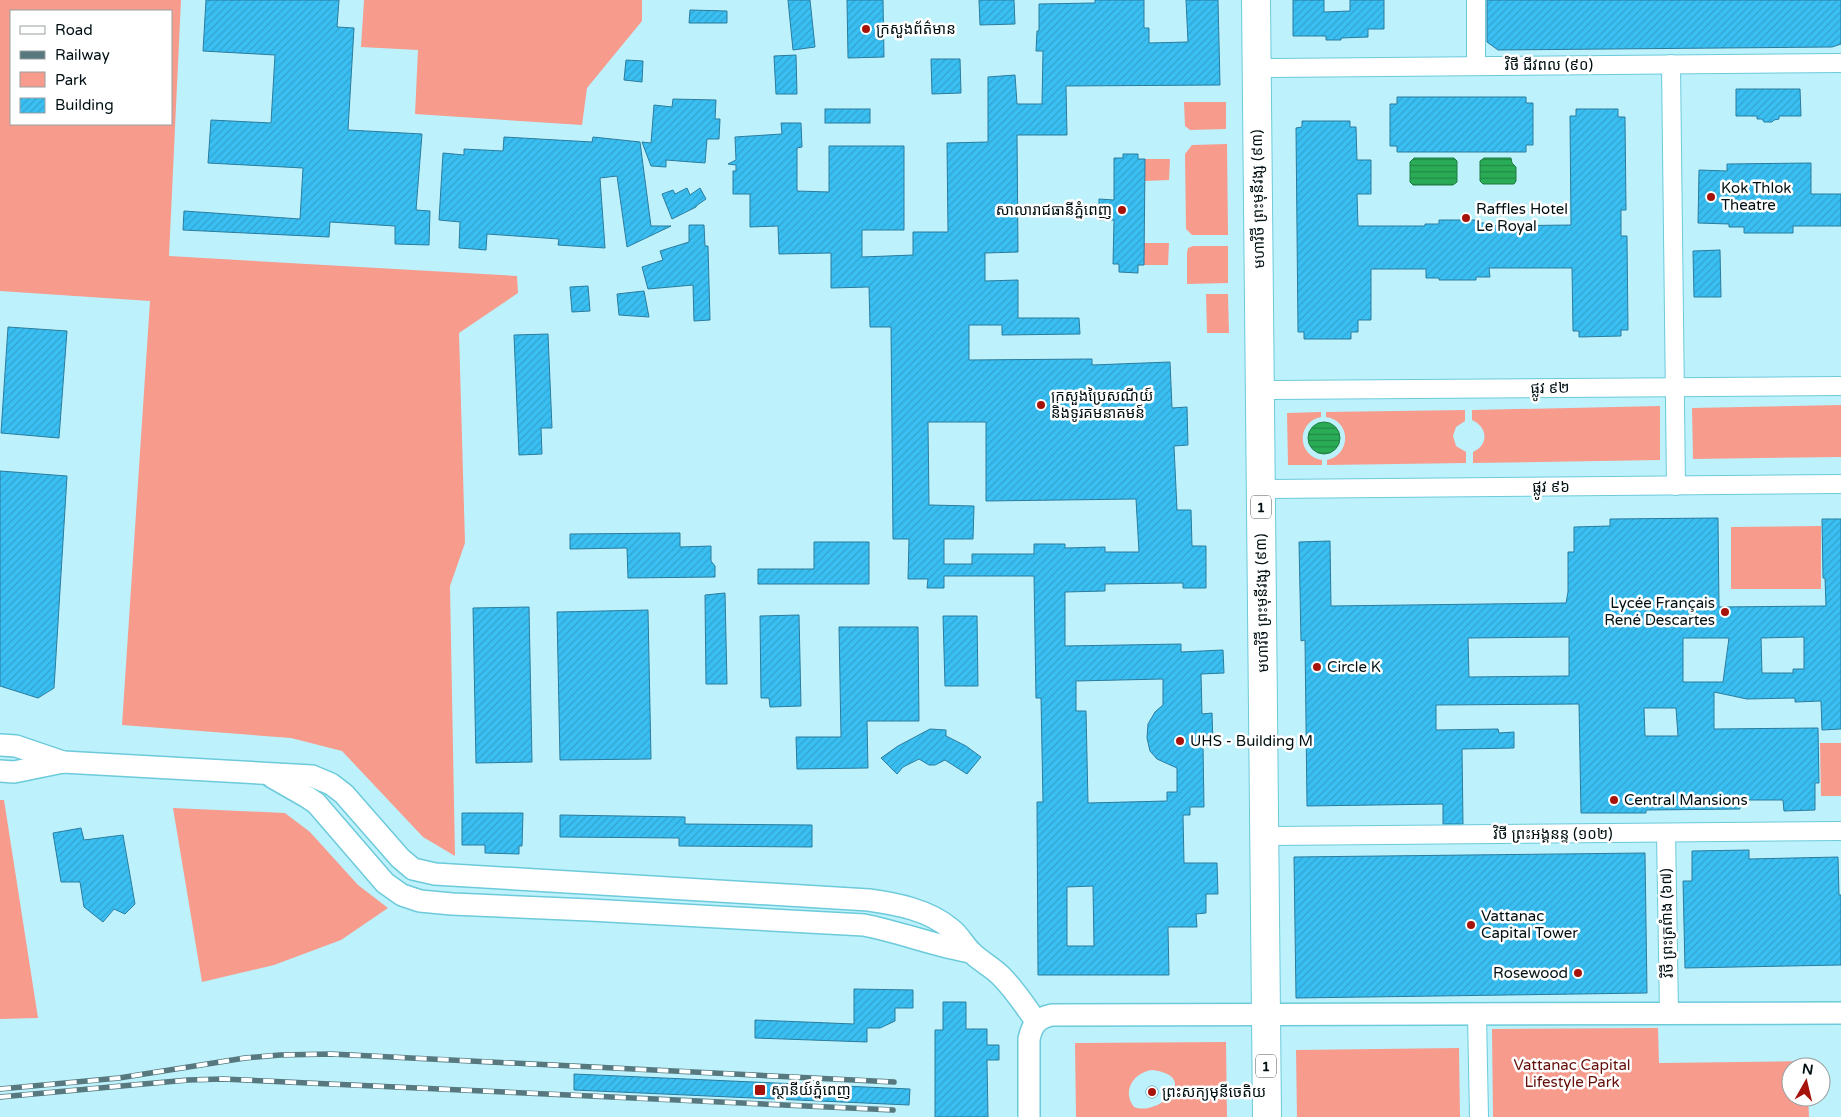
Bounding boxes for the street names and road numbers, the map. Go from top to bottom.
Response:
street label: វិថី ជីវពល (៩០) [1505,55,1593,74]
street label: មហាវិថី ព្រះមុនីវង្ស (៩៣) [1247,129,1269,269]
street label: ផ្លូវ ៩២ [1530,379,1570,402]
street label: ផ្លូវ ៩៦ [1532,478,1570,500]
road number: 1 [1251,496,1271,518]
street label: មហាវិថី ព្រះមុនីវង្ស (៩៣) [1251,533,1273,673]
street label: វិថី ព្រះអង្គនន្ទ (១០២) [1493,824,1613,843]
street label: វិថី ព្រះត្រពំាង (៦៧) [1656,868,1677,978]
road number: 1 [1256,1054,1276,1078]

